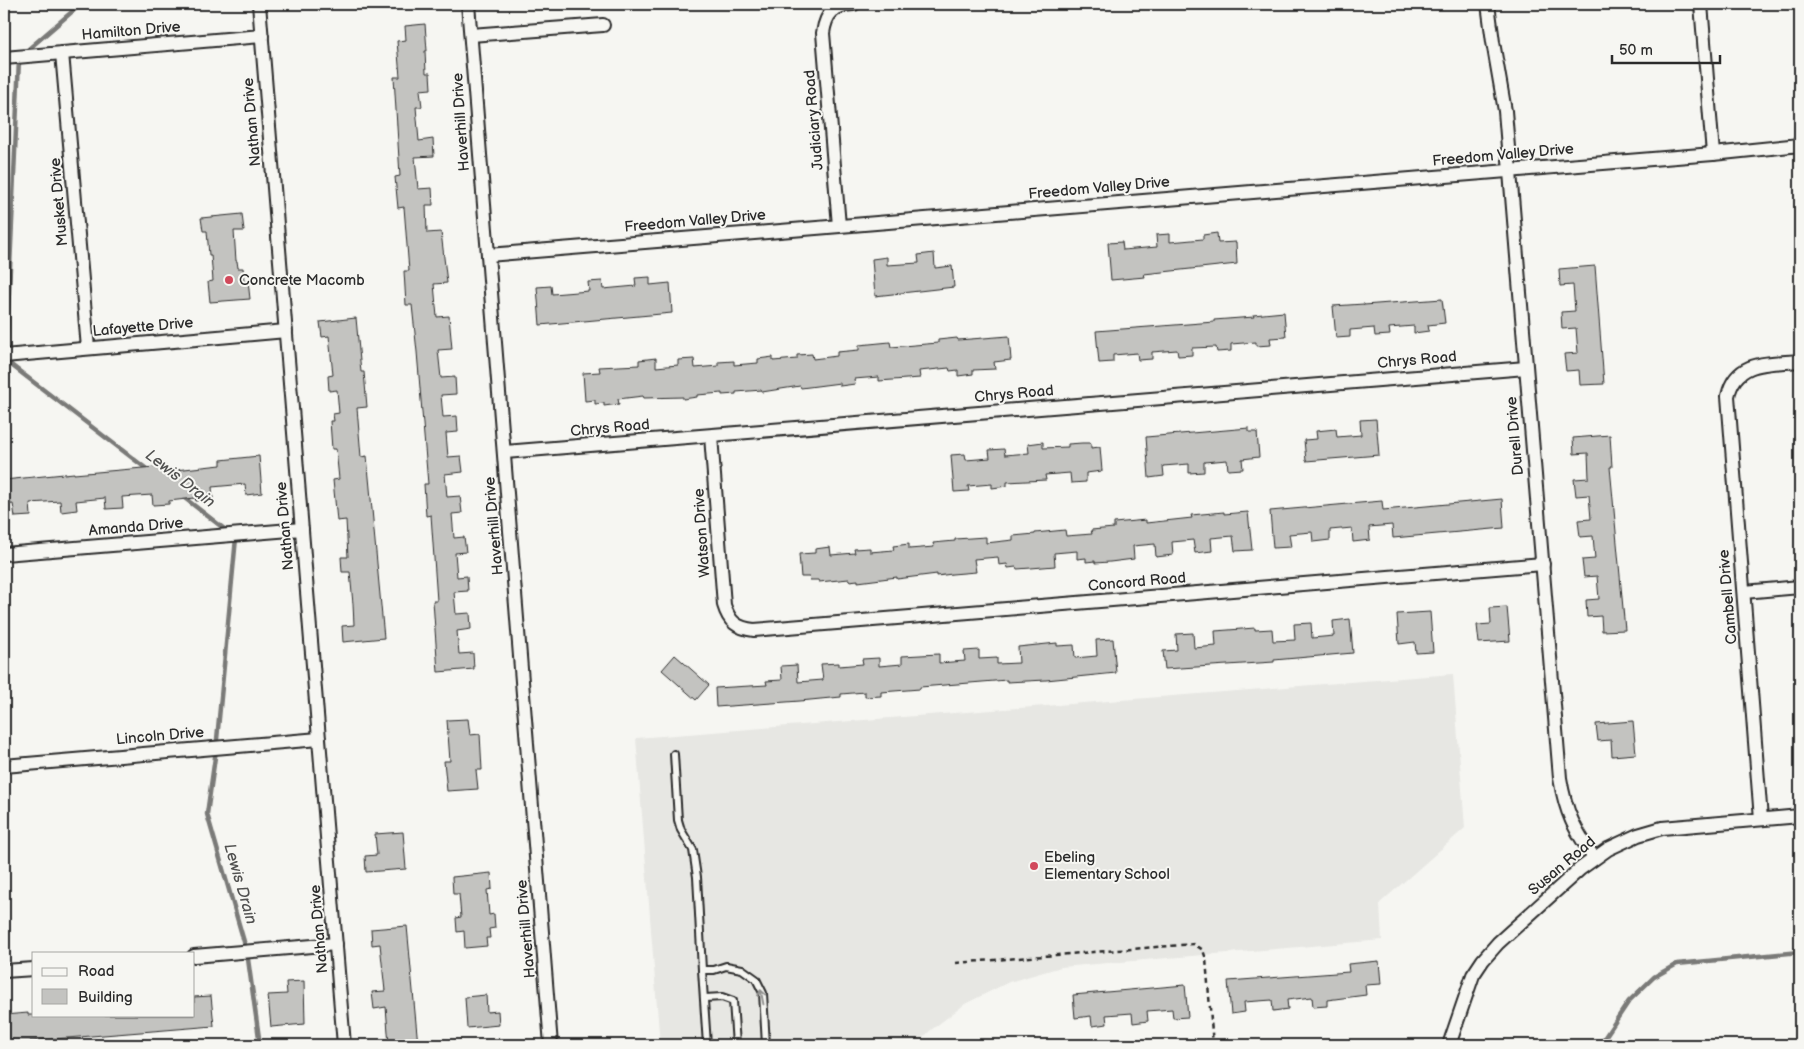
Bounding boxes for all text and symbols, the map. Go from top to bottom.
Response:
street label: Hamilton Drive [81,17,181,45]
scale bar [1612,32,1719,64]
text: 50 m [1619,41,1653,60]
street label: Judiciary Road [800,69,828,171]
street label: Haverhill Drive [448,72,474,172]
street label: Nathan Drive [239,77,265,167]
street label: Freedom Valley Drive [1431,139,1575,171]
street label: Musket Drive [46,157,72,247]
street label: Freedom Valley Drive [1027,172,1171,204]
street label: Freedom Valley Drive [623,205,767,237]
place label: Concrete Macomb [239,271,365,290]
marker: Concrete Macomb [223,274,235,286]
street label: Lafayette Drive [92,313,194,341]
street label: Chrys Road [1377,347,1457,373]
street label: Chrys Road [974,381,1054,407]
street label: Durell Drive [1502,396,1528,476]
street label: Chrys Road [570,415,650,441]
water label: Lewis Drain [141,446,219,512]
street label: Haverhill Drive [480,476,508,576]
street label: Nathan Drive [272,481,298,571]
street label: Watson Drive [689,488,715,578]
street label: Amanda Drive [88,513,184,541]
street label: Cambell Drive [1714,549,1742,645]
street label: Concord Road [1087,568,1187,596]
street label: Lincoln Drive [115,723,205,749]
street label: Susan Road [1524,832,1600,900]
water label: Lewis Drain [219,841,261,927]
place label: Ebeling Elementary School [1044,848,1170,884]
marker: Ebeling Elementary School [1028,860,1040,872]
street label: Haverhill Drive [512,879,540,979]
street label: Nathan Drive [306,884,332,974]
legend [32,952,195,1016]
text: Road [78,962,114,981]
text: Building [78,988,133,1007]
one-way arrow [757,989,767,1005]

